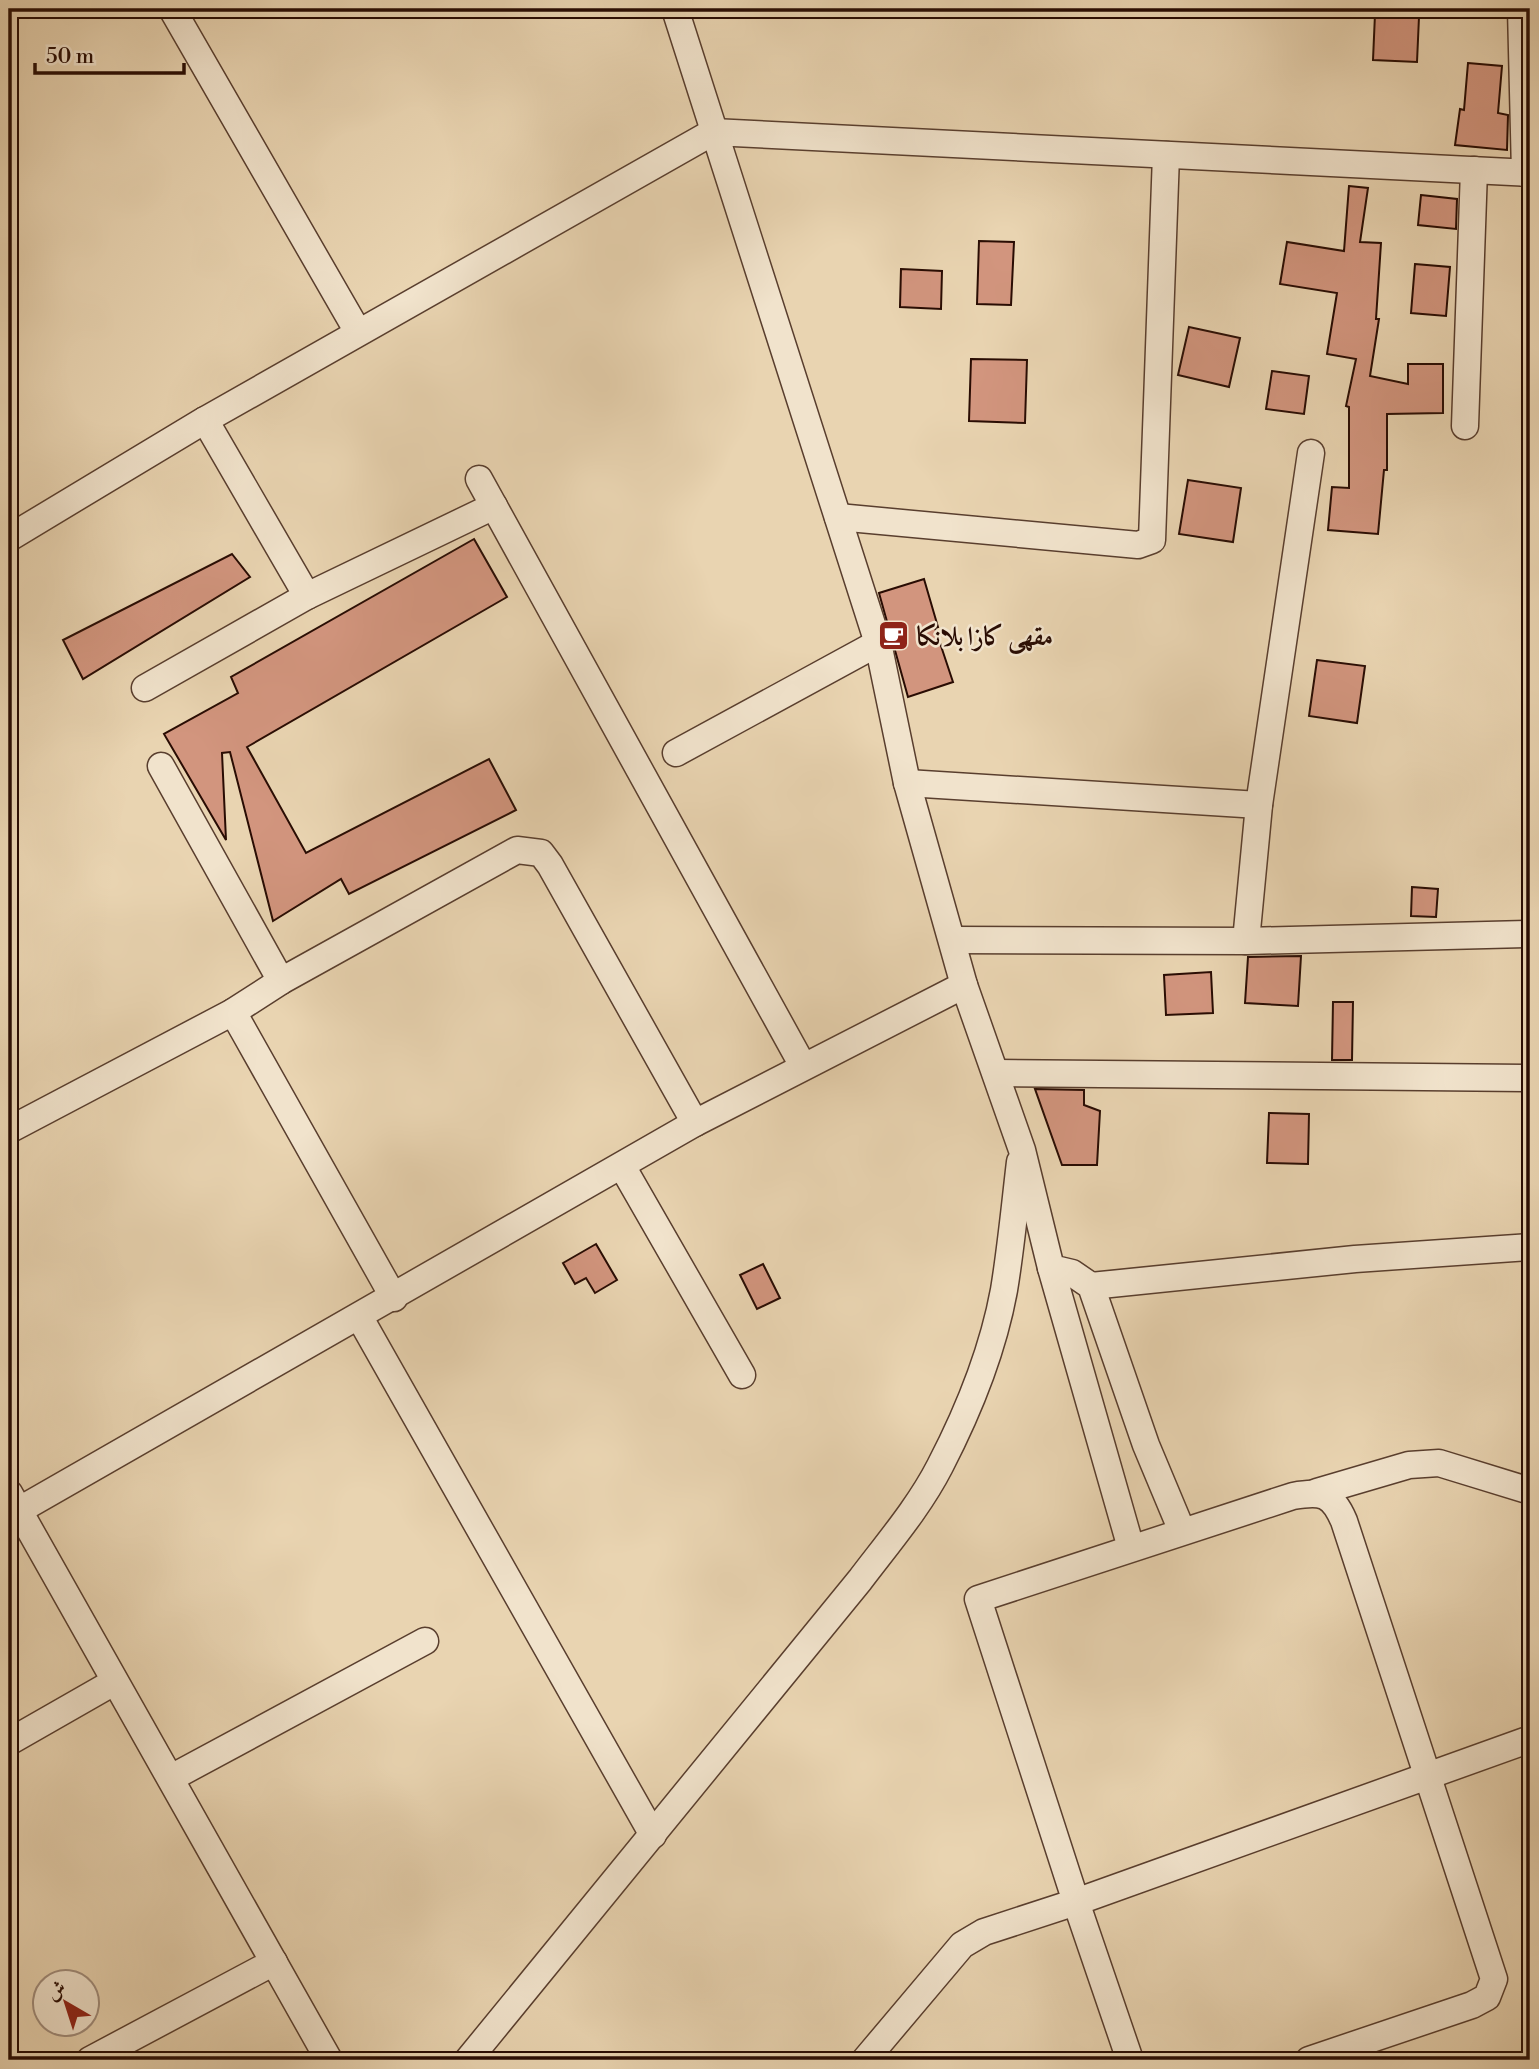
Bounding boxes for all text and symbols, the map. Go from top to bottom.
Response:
scale bar [35,32,184,76]
text: 50 m [46,44,94,70]
cafe icon: مقهى كازا بلانكا [877,619,911,653]
place label: مقهى كازا بلانكا [917,621,1053,654]
north arrow [32,1968,102,2038]
text: ش [41,1975,71,2006]

